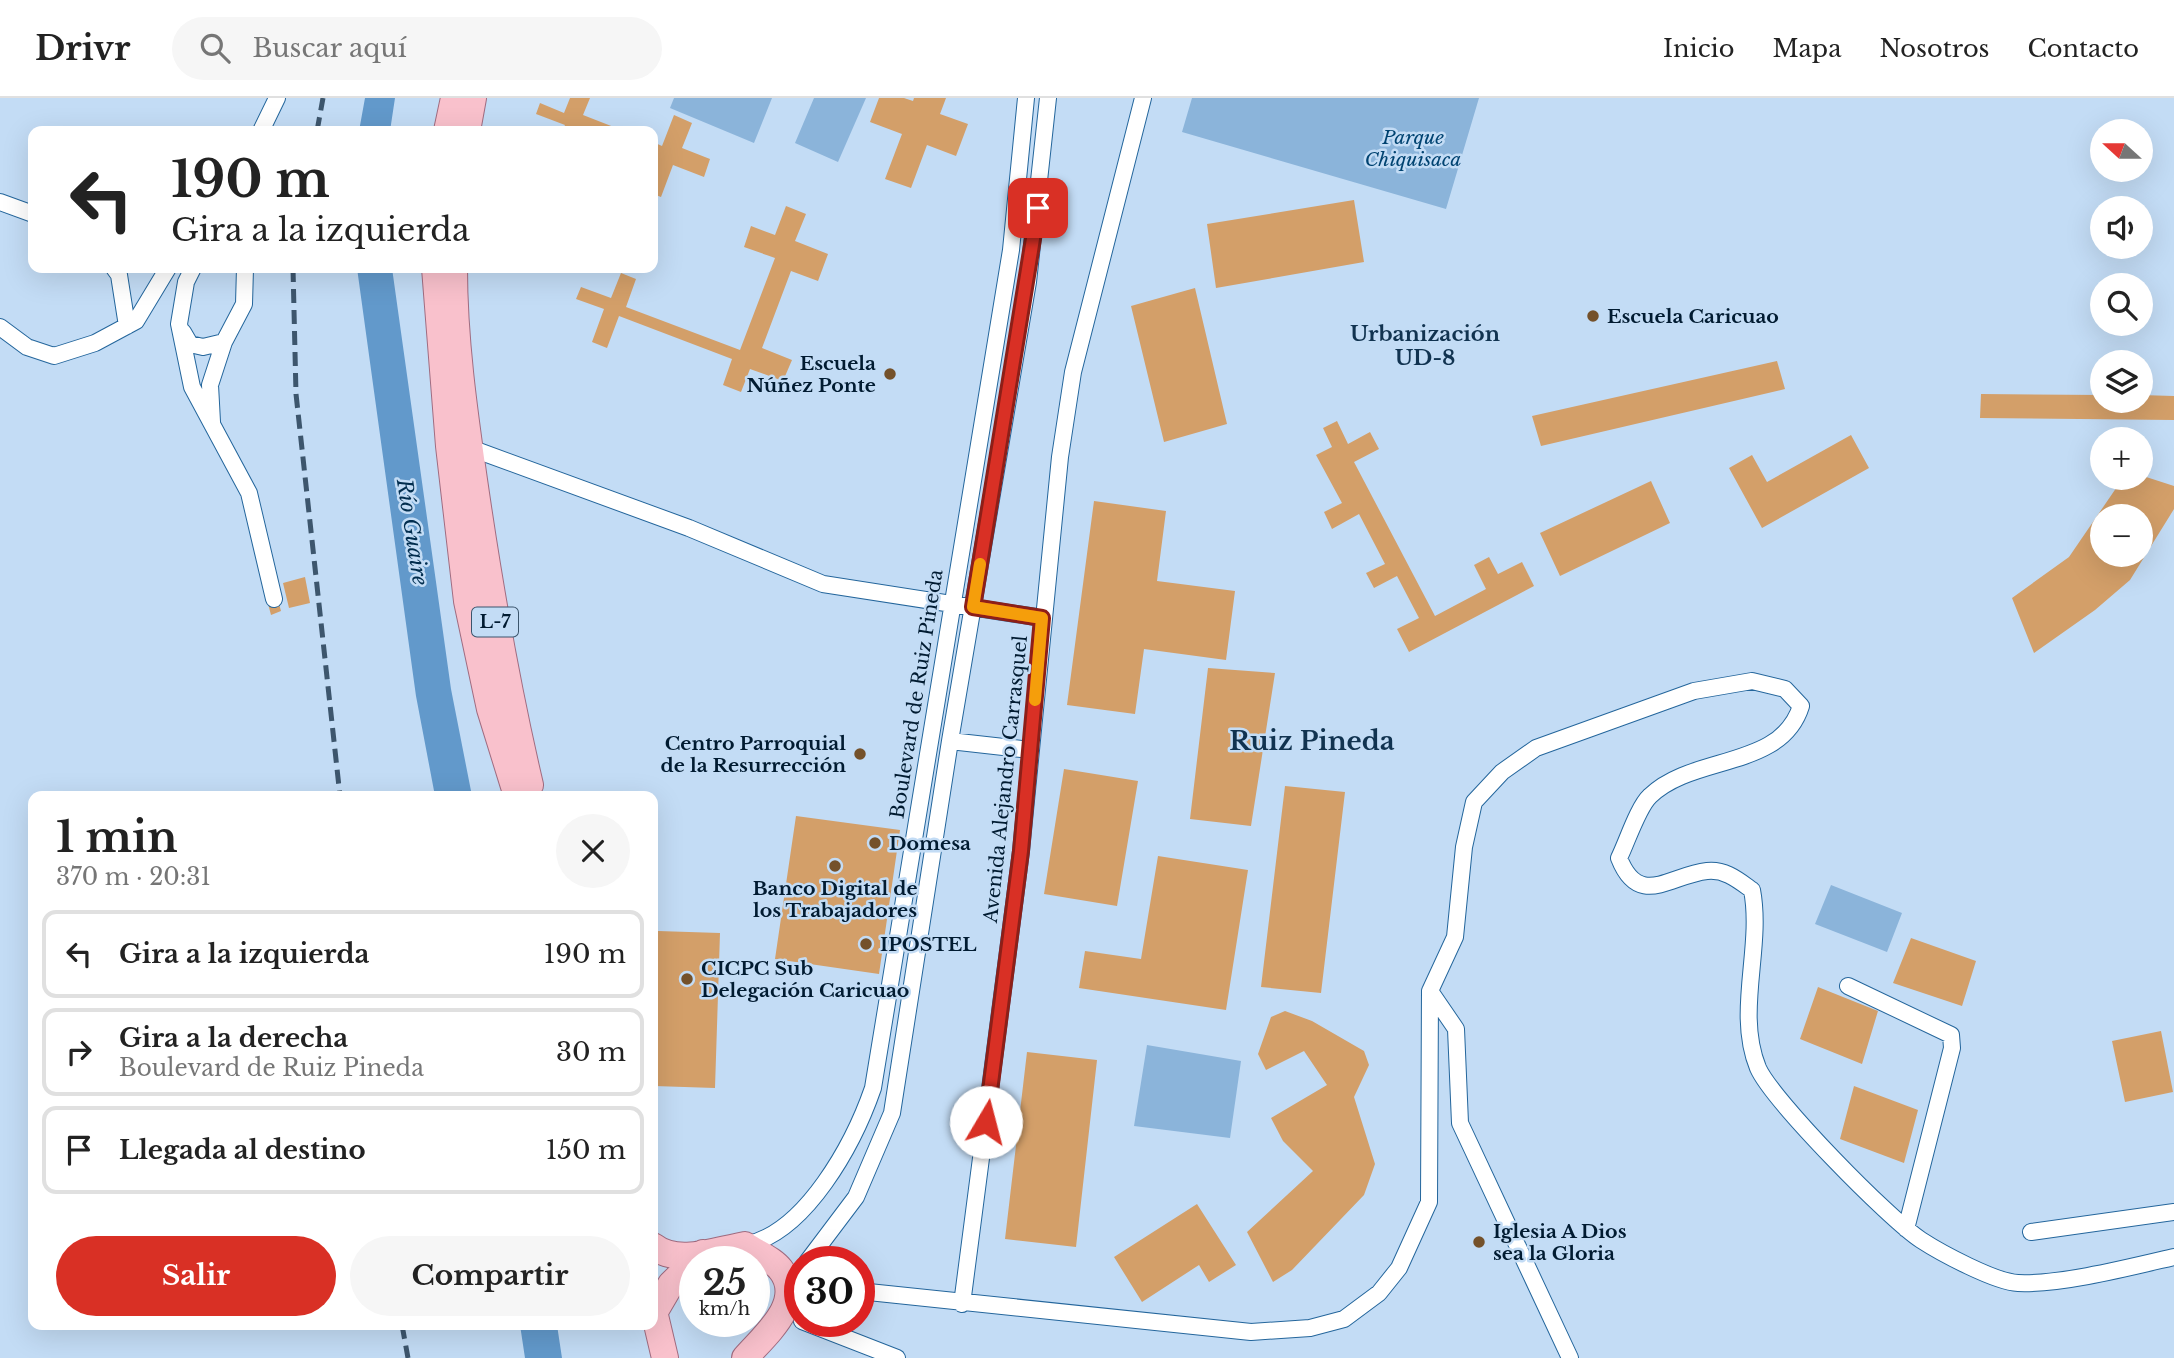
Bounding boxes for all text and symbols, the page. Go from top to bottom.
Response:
search box [172,17,662,80]
text: Drivr [35,28,130,69]
icon: search [196,29,234,67]
text: Buscar aquí [252,32,407,64]
text: Inicio [1663,34,1734,63]
text: Mapa [1772,34,1841,63]
text: Nosotros [1879,34,1990,63]
text: Contacto [2028,34,2139,63]
north arrow [2090,119,2152,182]
map controls [2090,119,2153,567]
park label: Parque Chiquisaca [1365,126,1461,171]
text: 190 m [171,149,330,210]
icon: left [56,154,147,245]
pin [1008,178,1068,238]
icon: arrive [1019,189,1057,227]
button: sound [2090,196,2153,259]
text: Gira a la izquierda [171,210,470,250]
button: search [2090,273,2153,336]
place label: Escuela Caricuao [1607,305,1779,328]
marker: Escuela Caricuao [1585,308,1601,324]
district label: Urbanización UD-8 [1350,321,1500,371]
button: layers [2090,350,2153,413]
place label: Escuela Núñez Ponte [746,352,876,397]
marker: Escuela Núñez Ponte [882,366,898,382]
button: + [2090,427,2153,490]
water label: Río Guaire [391,476,433,587]
button: − [2090,504,2153,567]
street label: Boulevard de Ruiz Pineda [885,567,948,820]
road number: L-7 [472,608,518,636]
street label: Avenida Alejandro Carrasquel [979,634,1032,925]
district label: Ruiz Pineda [1229,725,1395,757]
place label: Centro Parroquial de la Resurrección [661,732,846,777]
marker: Centro Parroquial de la Resurrección [852,746,868,762]
text: 1 min [56,811,178,863]
button: close [556,814,630,888]
place label: Domesa [889,832,971,855]
marker: Domesa [867,835,883,851]
marker: Banco Digital de los Trabajadores [827,858,843,874]
text: 370 m · 20:31 [56,863,211,891]
place label: Banco Digital de los Trabajadores [752,877,918,922]
place label: IPOSTEL [880,933,977,956]
icon: left [60,935,98,973]
marker: IPOSTEL [858,936,874,952]
text: Gira a la izquierda [119,938,369,970]
text: 190 m [544,938,626,970]
place label: CICPC Sub Delegación Caricuao [701,957,909,1002]
marker: CICPC Sub Delegación Caricuao [679,971,695,987]
text: Gira a la derecha [119,1022,348,1054]
icon: right [60,1033,98,1071]
text: 30 m [556,1036,626,1068]
text: Boulevard de Ruiz Pineda [119,1054,424,1082]
position arrow [949,1085,1023,1159]
icon: arrive [60,1131,98,1169]
text: Llegada al destino [119,1134,366,1166]
text: 150 m [546,1134,626,1166]
place label: Iglesia A Dios sea la Gloria [1493,1220,1627,1265]
marker: Iglesia A Dios sea la Gloria [1471,1234,1487,1250]
button: Salir [56,1236,336,1316]
button: Compartir [350,1236,630,1316]
speed limit sign: 30 [784,1246,875,1337]
text: 25 [703,1261,746,1304]
text: km/h [699,1298,750,1320]

